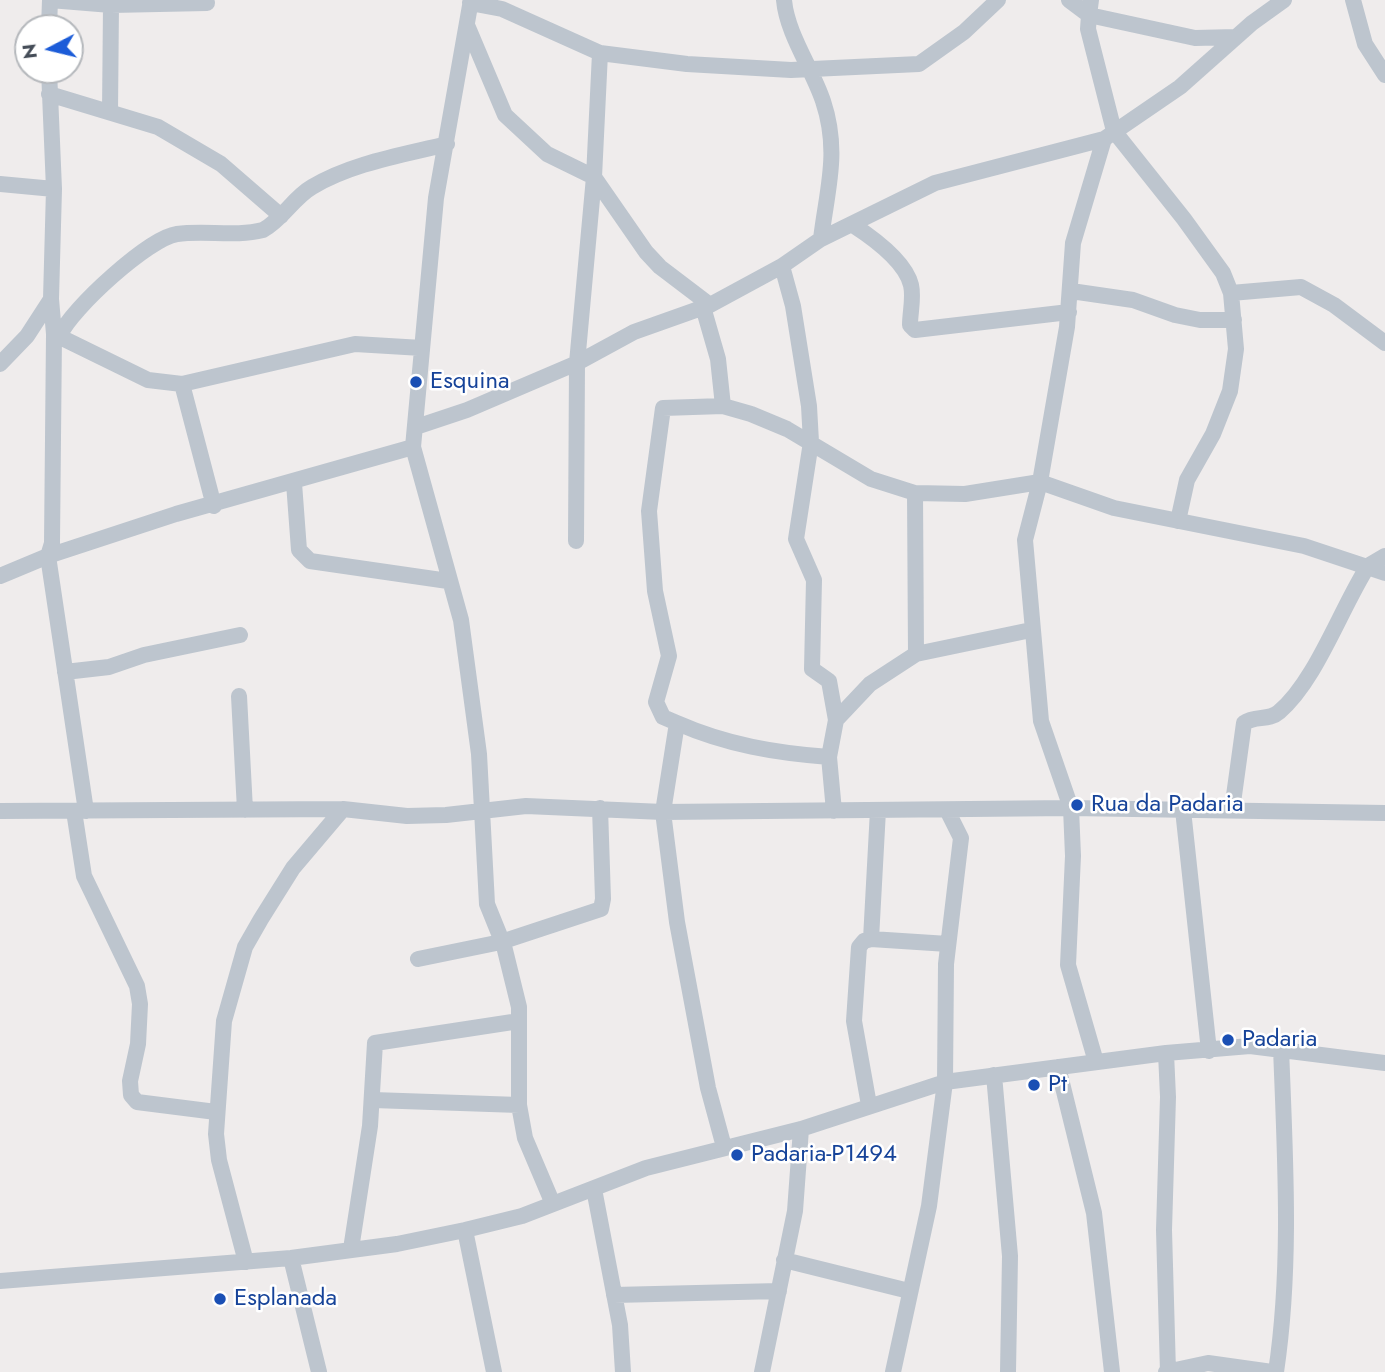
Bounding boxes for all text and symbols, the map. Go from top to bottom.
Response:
north arrow [14,14,84,84]
text: N [15,42,44,61]
place label: Esquina [430,368,510,396]
marker: Esquina [408,374,424,390]
place label: Rua da Padaria [1091,791,1243,819]
marker: Rua da Padaria [1069,797,1085,813]
place label: Padaria [1242,1026,1317,1054]
marker: Padaria [1220,1032,1236,1048]
place label: Pt [1048,1071,1067,1099]
marker: Pt [1026,1077,1042,1093]
place label: Padaria-P1494 [751,1141,897,1169]
marker: Padaria-P1494 [729,1147,745,1163]
place label: Esplanada [234,1285,337,1313]
marker: Esplanada [212,1291,228,1307]

